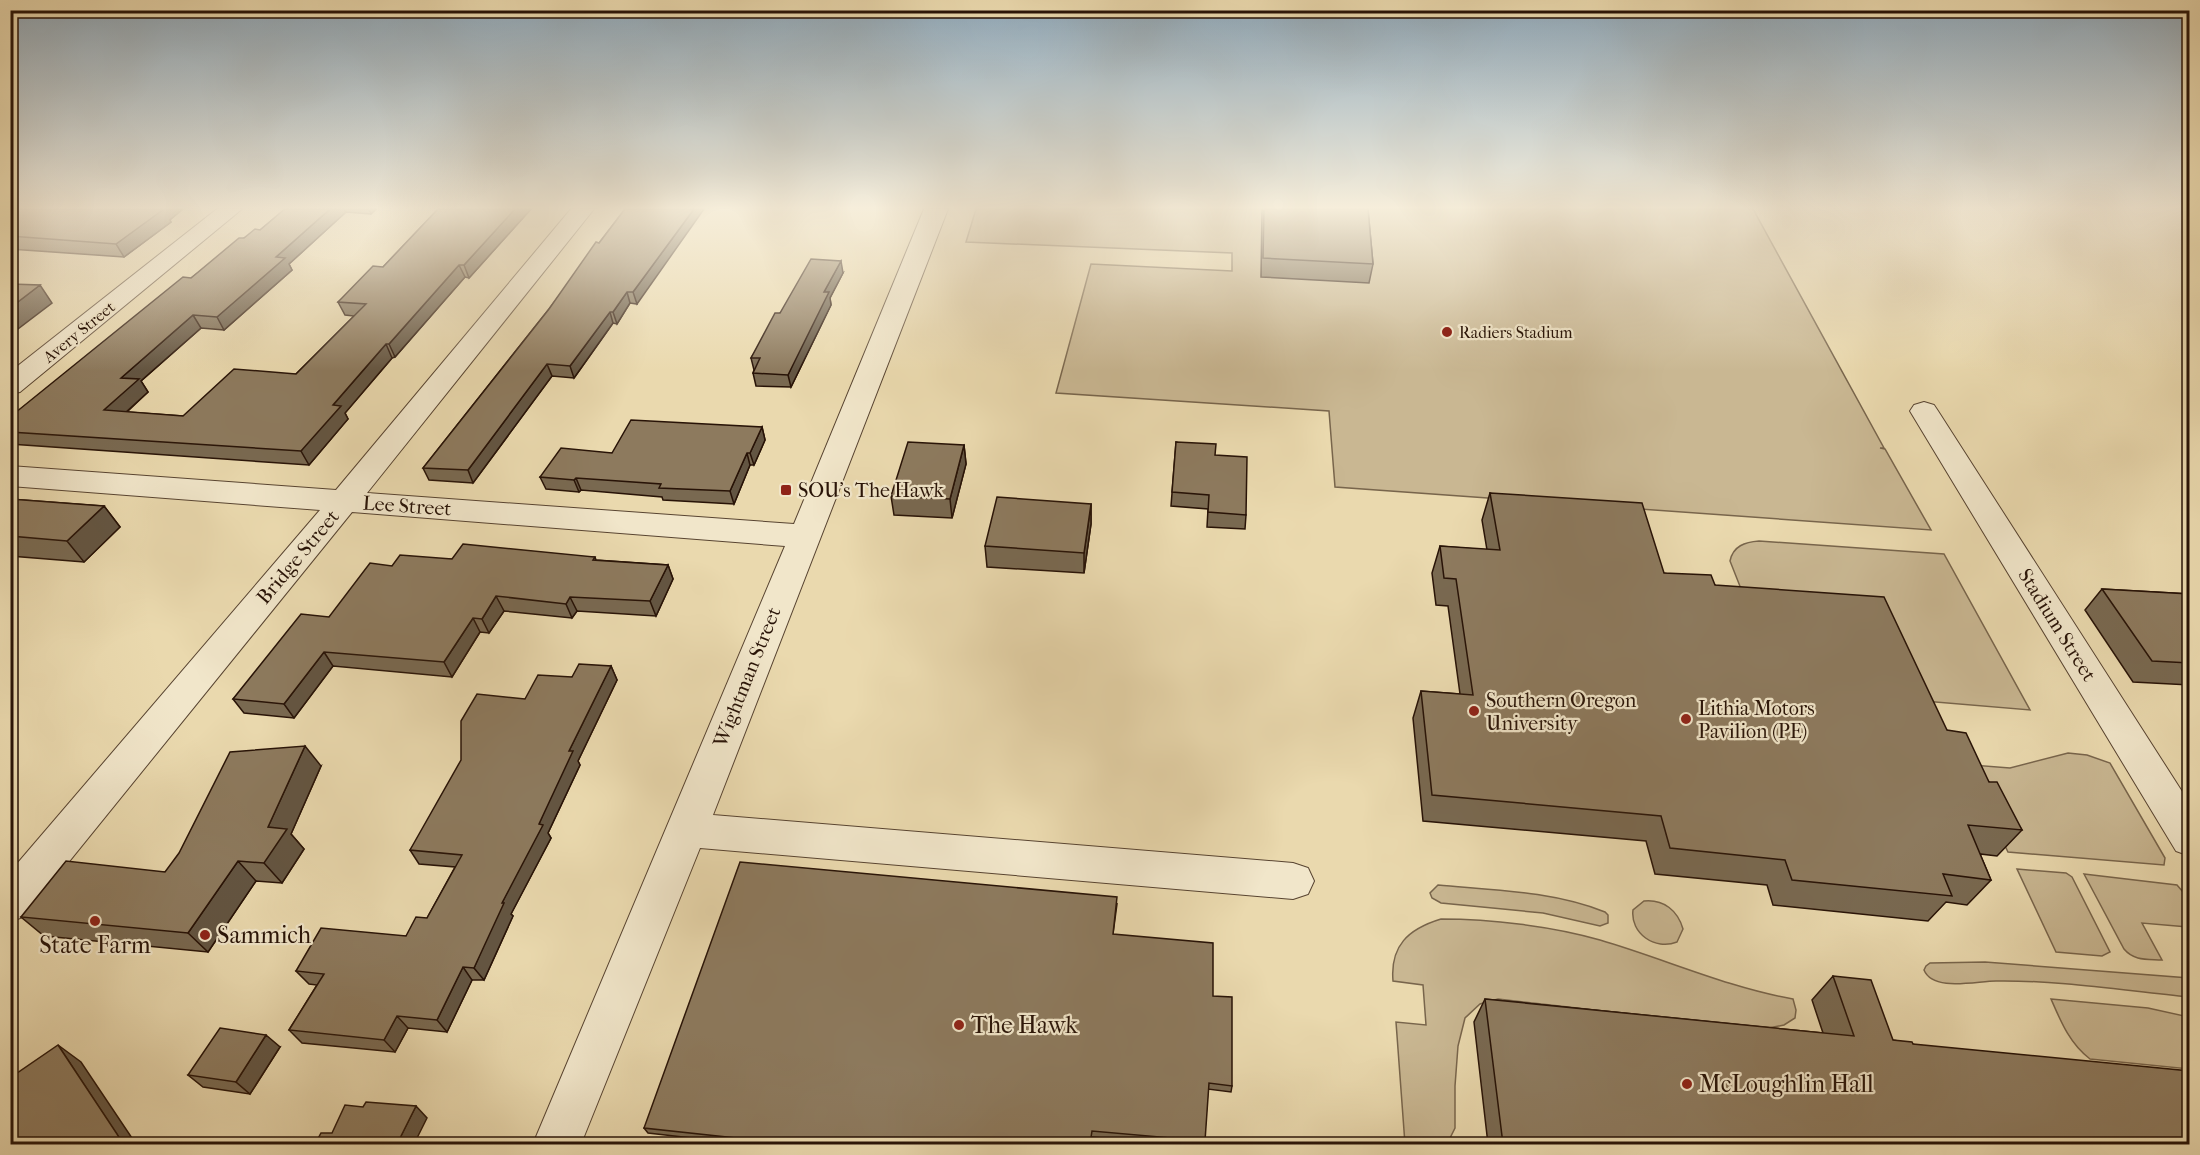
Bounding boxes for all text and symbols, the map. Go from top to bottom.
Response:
street label: Avery Street [39,297,119,367]
place label: Radiers Stadium [1459,323,1573,342]
marker: Radiers Stadium [1440,325,1454,339]
place label: SOU's The Hawk [798,479,945,502]
marker: SOU's The Hawk [779,483,793,497]
street label: Lee Street [362,491,452,521]
street label: Bridge Street [252,505,344,609]
street label: Stadium Street [2013,564,2101,686]
street label: Wightman Street [708,604,786,751]
place label: Southern Oregon University [1486,689,1637,735]
place label: Lithia Motors Pavilion (PE) [1698,697,1815,743]
marker: Southern Oregon University [1467,704,1481,718]
marker: Lithia Motors Pavilion (PE) [1679,712,1693,726]
marker: State Farm [88,914,102,928]
place label: Sammich [217,921,312,949]
marker: Sammich [198,928,212,942]
place label: State Farm [39,931,151,959]
place label: The Hawk [971,1011,1078,1039]
marker: The Hawk [952,1018,966,1032]
place label: McLoughlin Hall [1699,1070,1874,1098]
marker: McLoughlin Hall [1680,1077,1694,1091]

